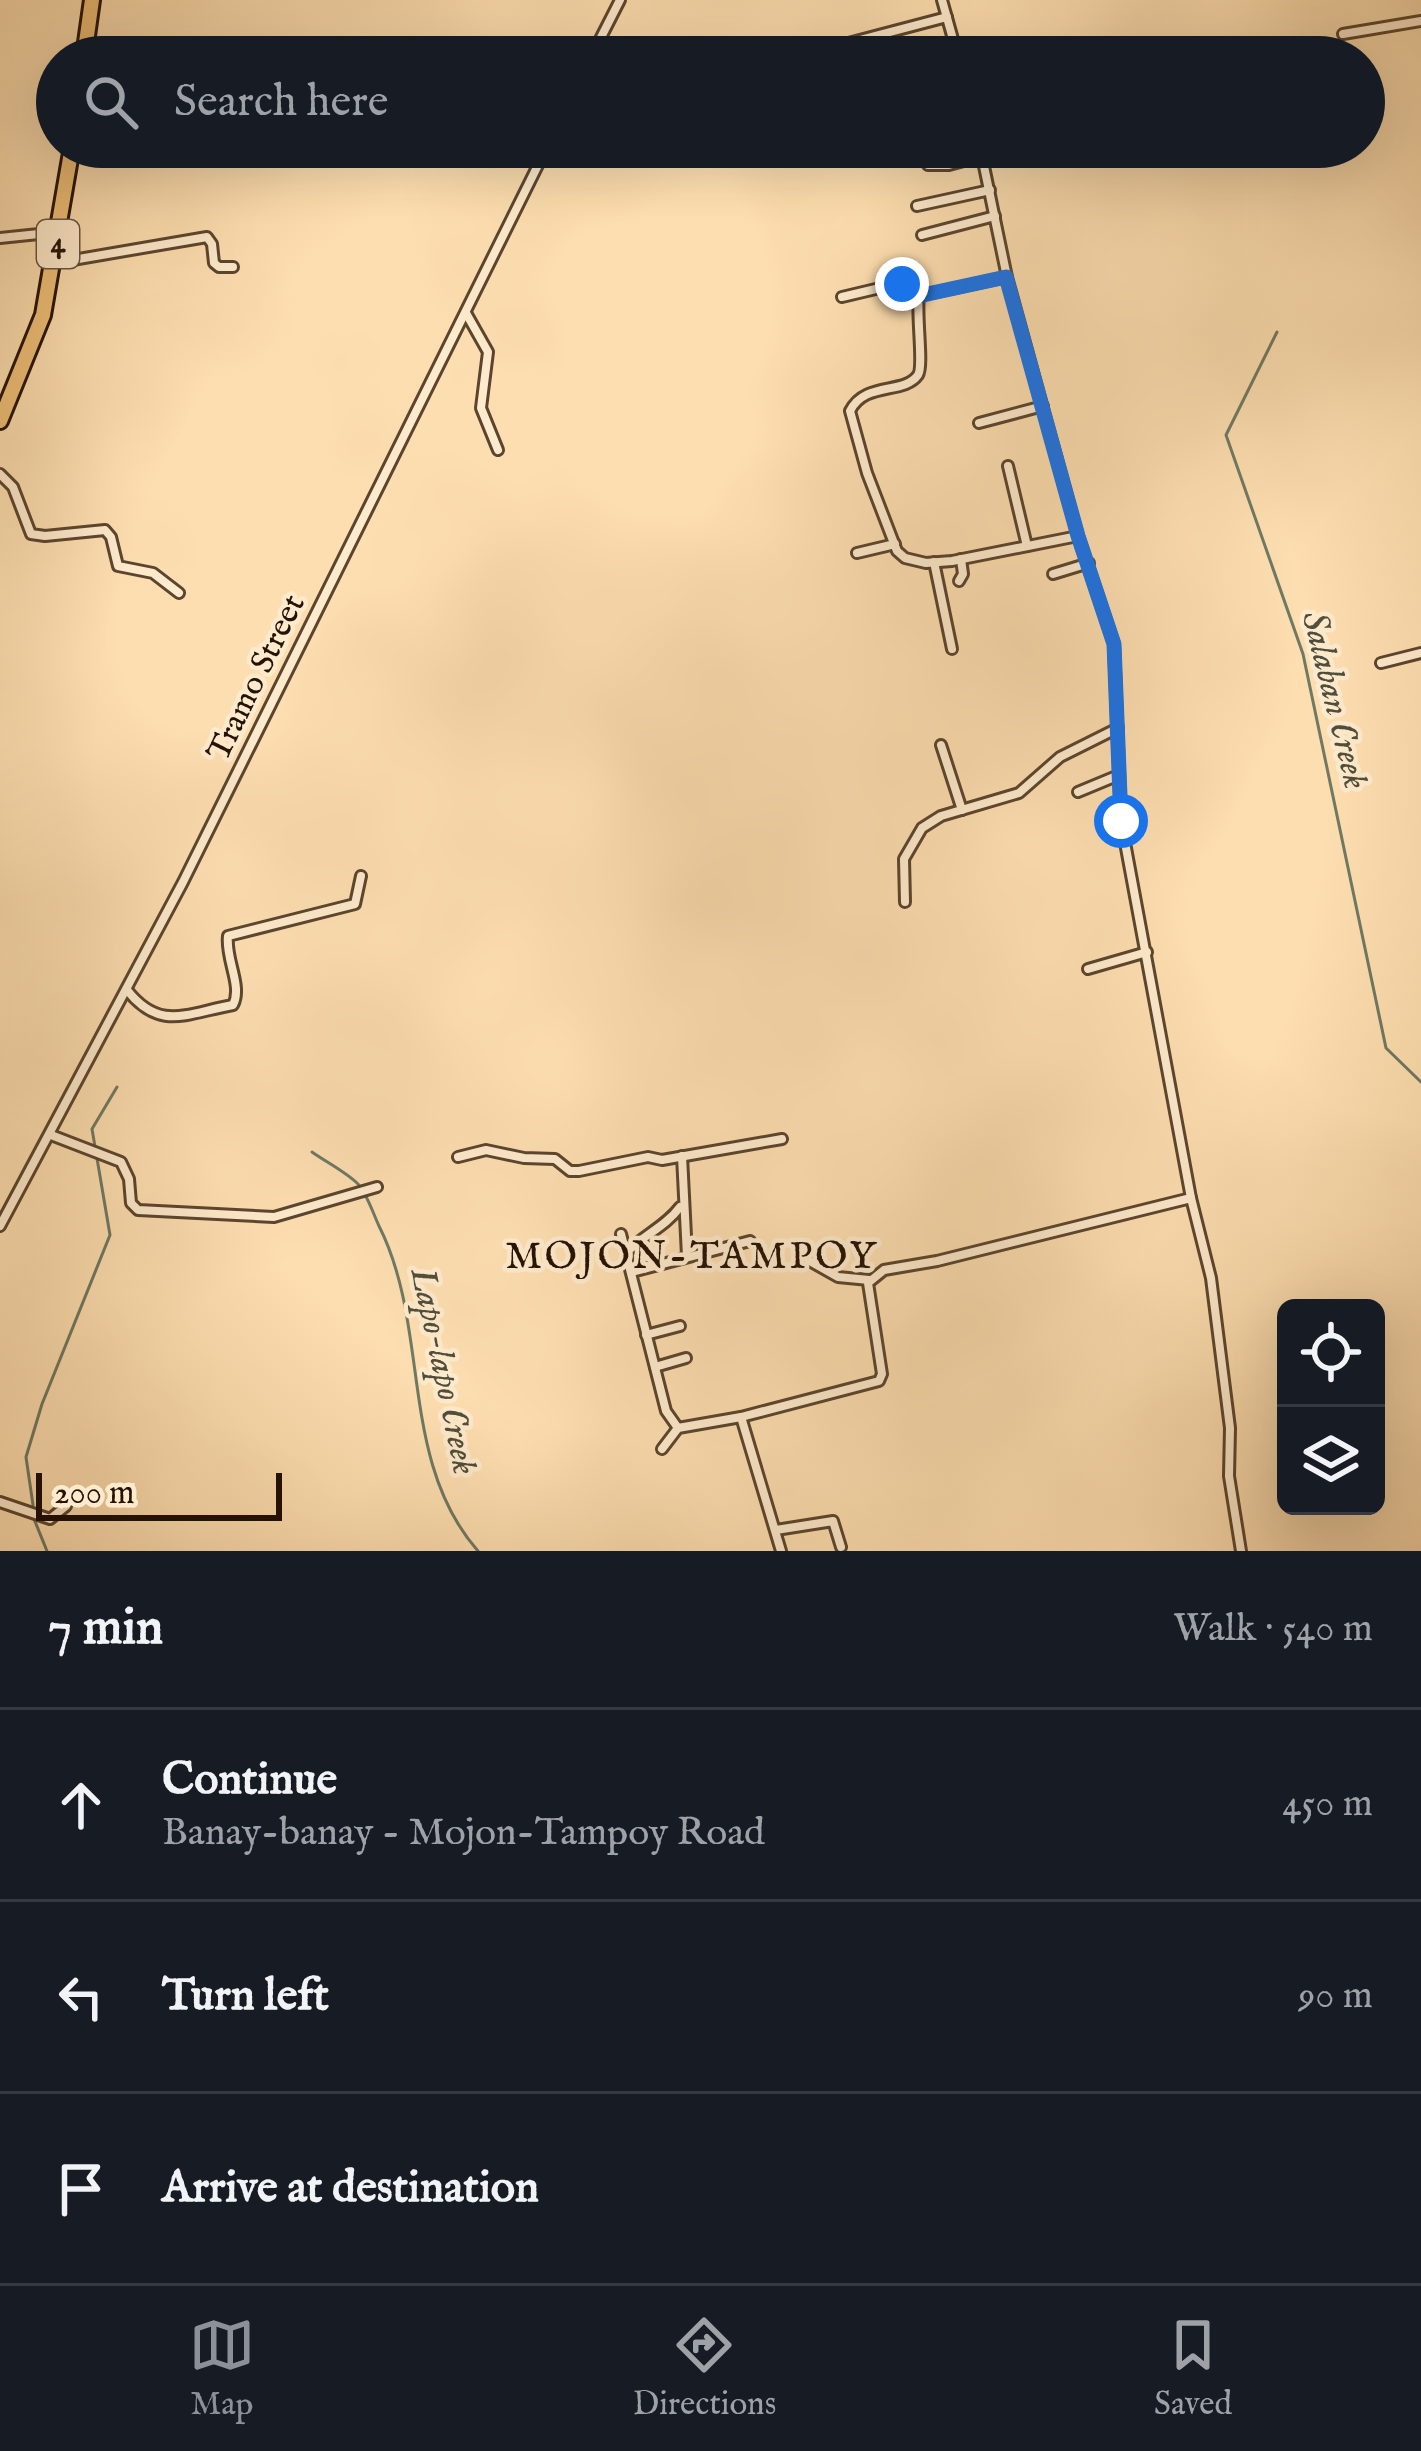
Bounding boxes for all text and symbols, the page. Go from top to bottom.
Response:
search box [36,36,1385,168]
icon: search [78,69,144,135]
text: Search here [174,74,388,131]
road number: 4 [37,220,79,268]
route end [875,257,929,311]
street label: Tramo Street [199,588,315,768]
water label: Salaban Creek [1290,606,1378,794]
route start [1094,794,1148,848]
district label: MOJON-TAMPOY [505,1233,879,1282]
water label: Lapo-lapo Creek [398,1262,487,1479]
map controls [1277,1299,1385,1515]
button: locate [1277,1299,1385,1407]
button: layers [1277,1407,1385,1515]
scale bar [36,1467,282,1520]
text: 200 m [54,1473,135,1515]
text: 7 min [48,1597,163,1662]
text: Walk · 540 m [1173,1605,1373,1654]
text: Continue [162,1752,337,1809]
icon: ahead [48,1772,114,1838]
text: 450 m [1282,1780,1373,1829]
text: Banay-banay - Mojon-Tampoy Road [162,1809,765,1858]
icon: left [48,1964,114,2030]
text: Turn left [162,1968,329,2025]
text: 90 m [1298,1972,1373,2021]
icon: arrive [48,2156,114,2222]
text: Arrive at destination [162,2160,539,2217]
tab: Map [189,2312,255,2426]
tab: Directions [633,2312,776,2426]
tab: Saved [1154,2312,1232,2426]

